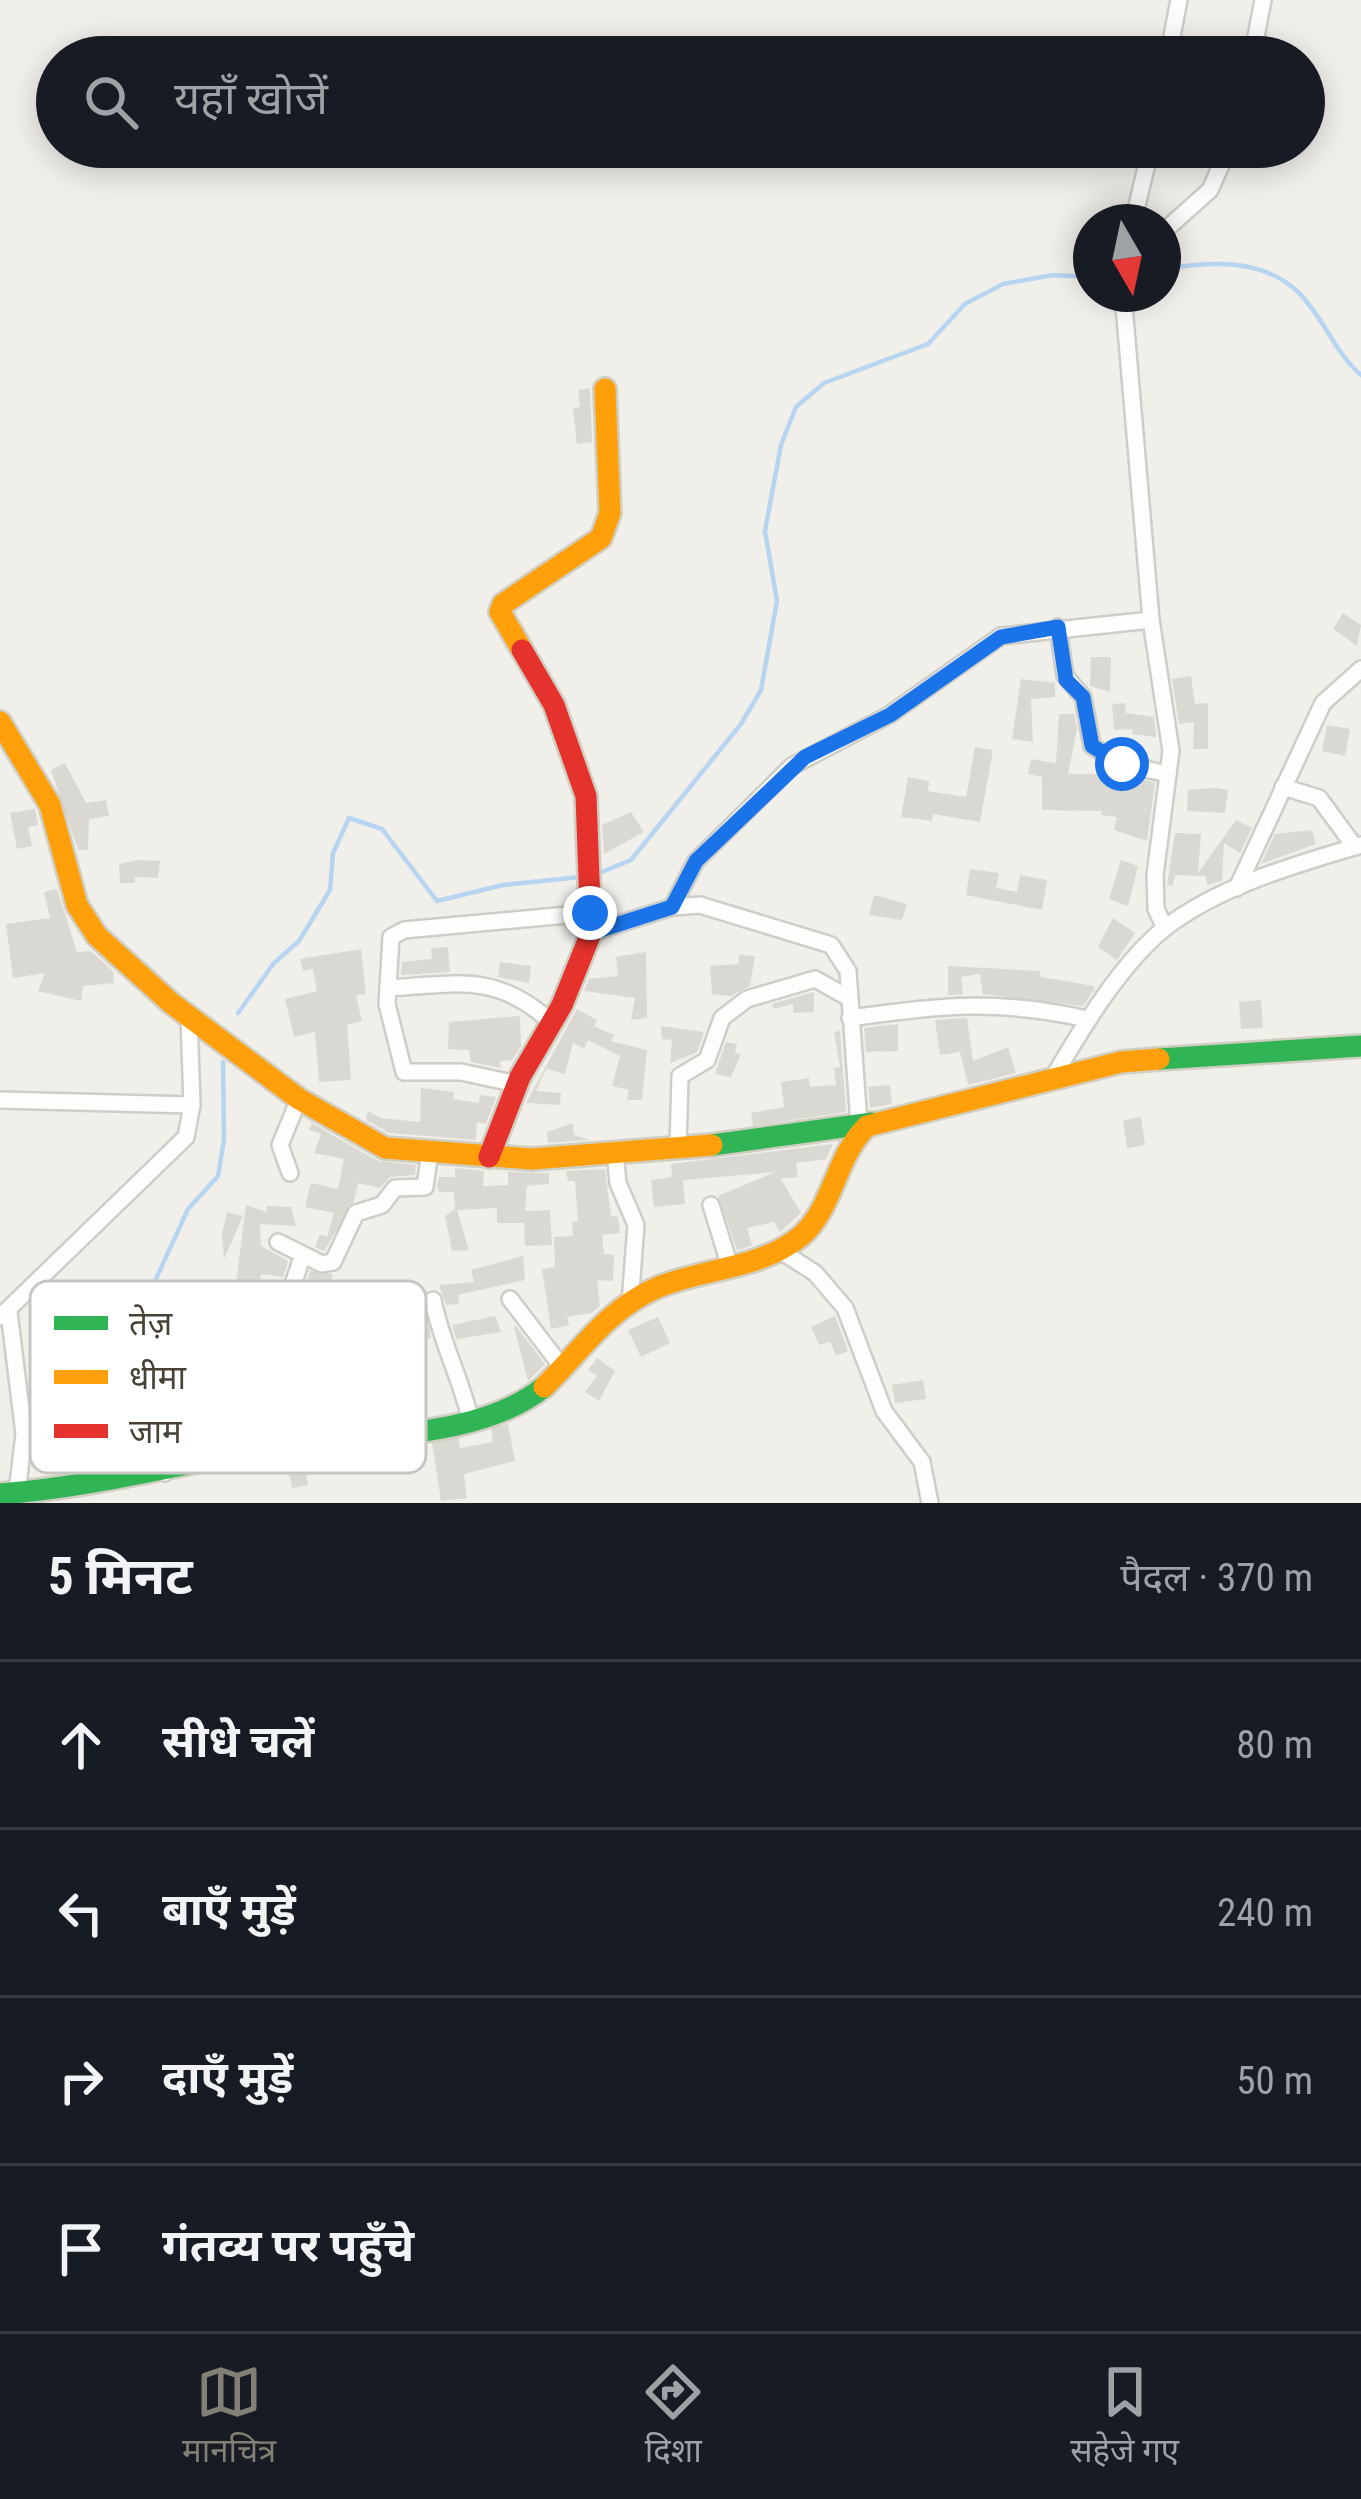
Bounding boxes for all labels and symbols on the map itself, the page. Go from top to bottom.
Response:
north arrow [1073,204,1181,312]
route start [1095,737,1149,791]
route end [563,886,617,940]
legend [30,1281,426,1473]
text: तेज़ [129,1304,173,1343]
text: धीमा [129,1358,188,1397]
text: जाम [129,1412,183,1451]

